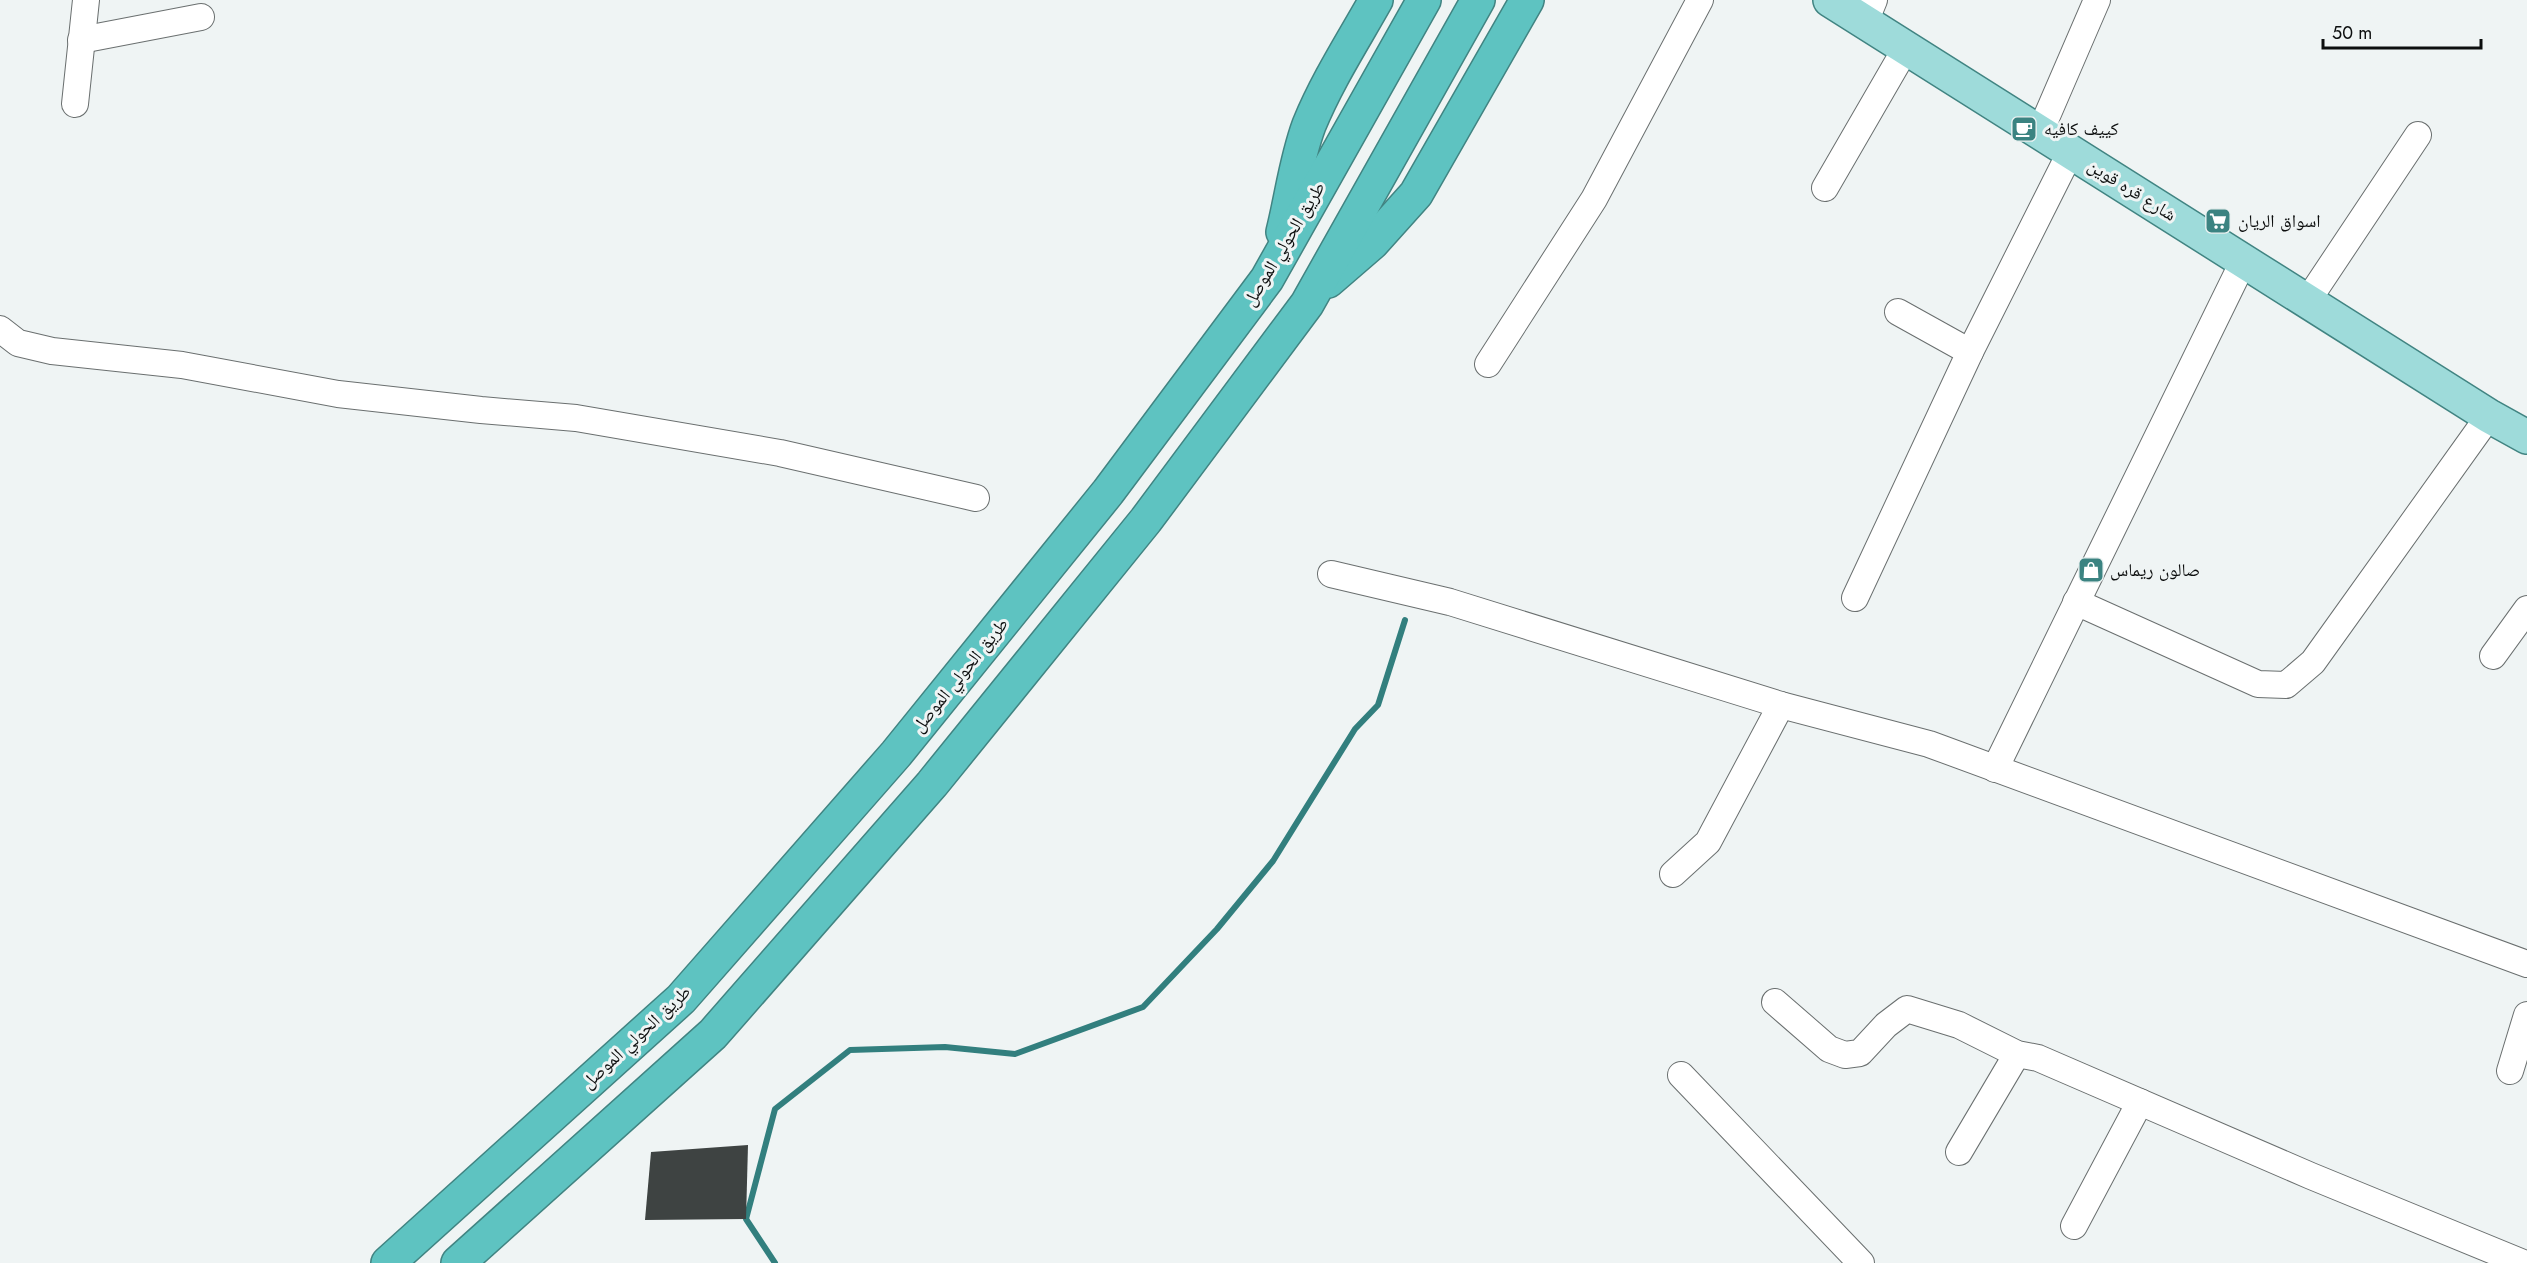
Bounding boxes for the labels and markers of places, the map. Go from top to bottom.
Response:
cafe icon: كييف كافيه [2009,114,2039,144]
place label: كييف كافيه [2044,116,2119,142]
supermarket icon: اسواق الريان [2203,206,2233,236]
place label: اسواق الريان [2238,208,2321,234]
shop icon: صالون ريماس [2076,555,2106,585]
place label: صالون ريماس [2110,557,2200,583]

